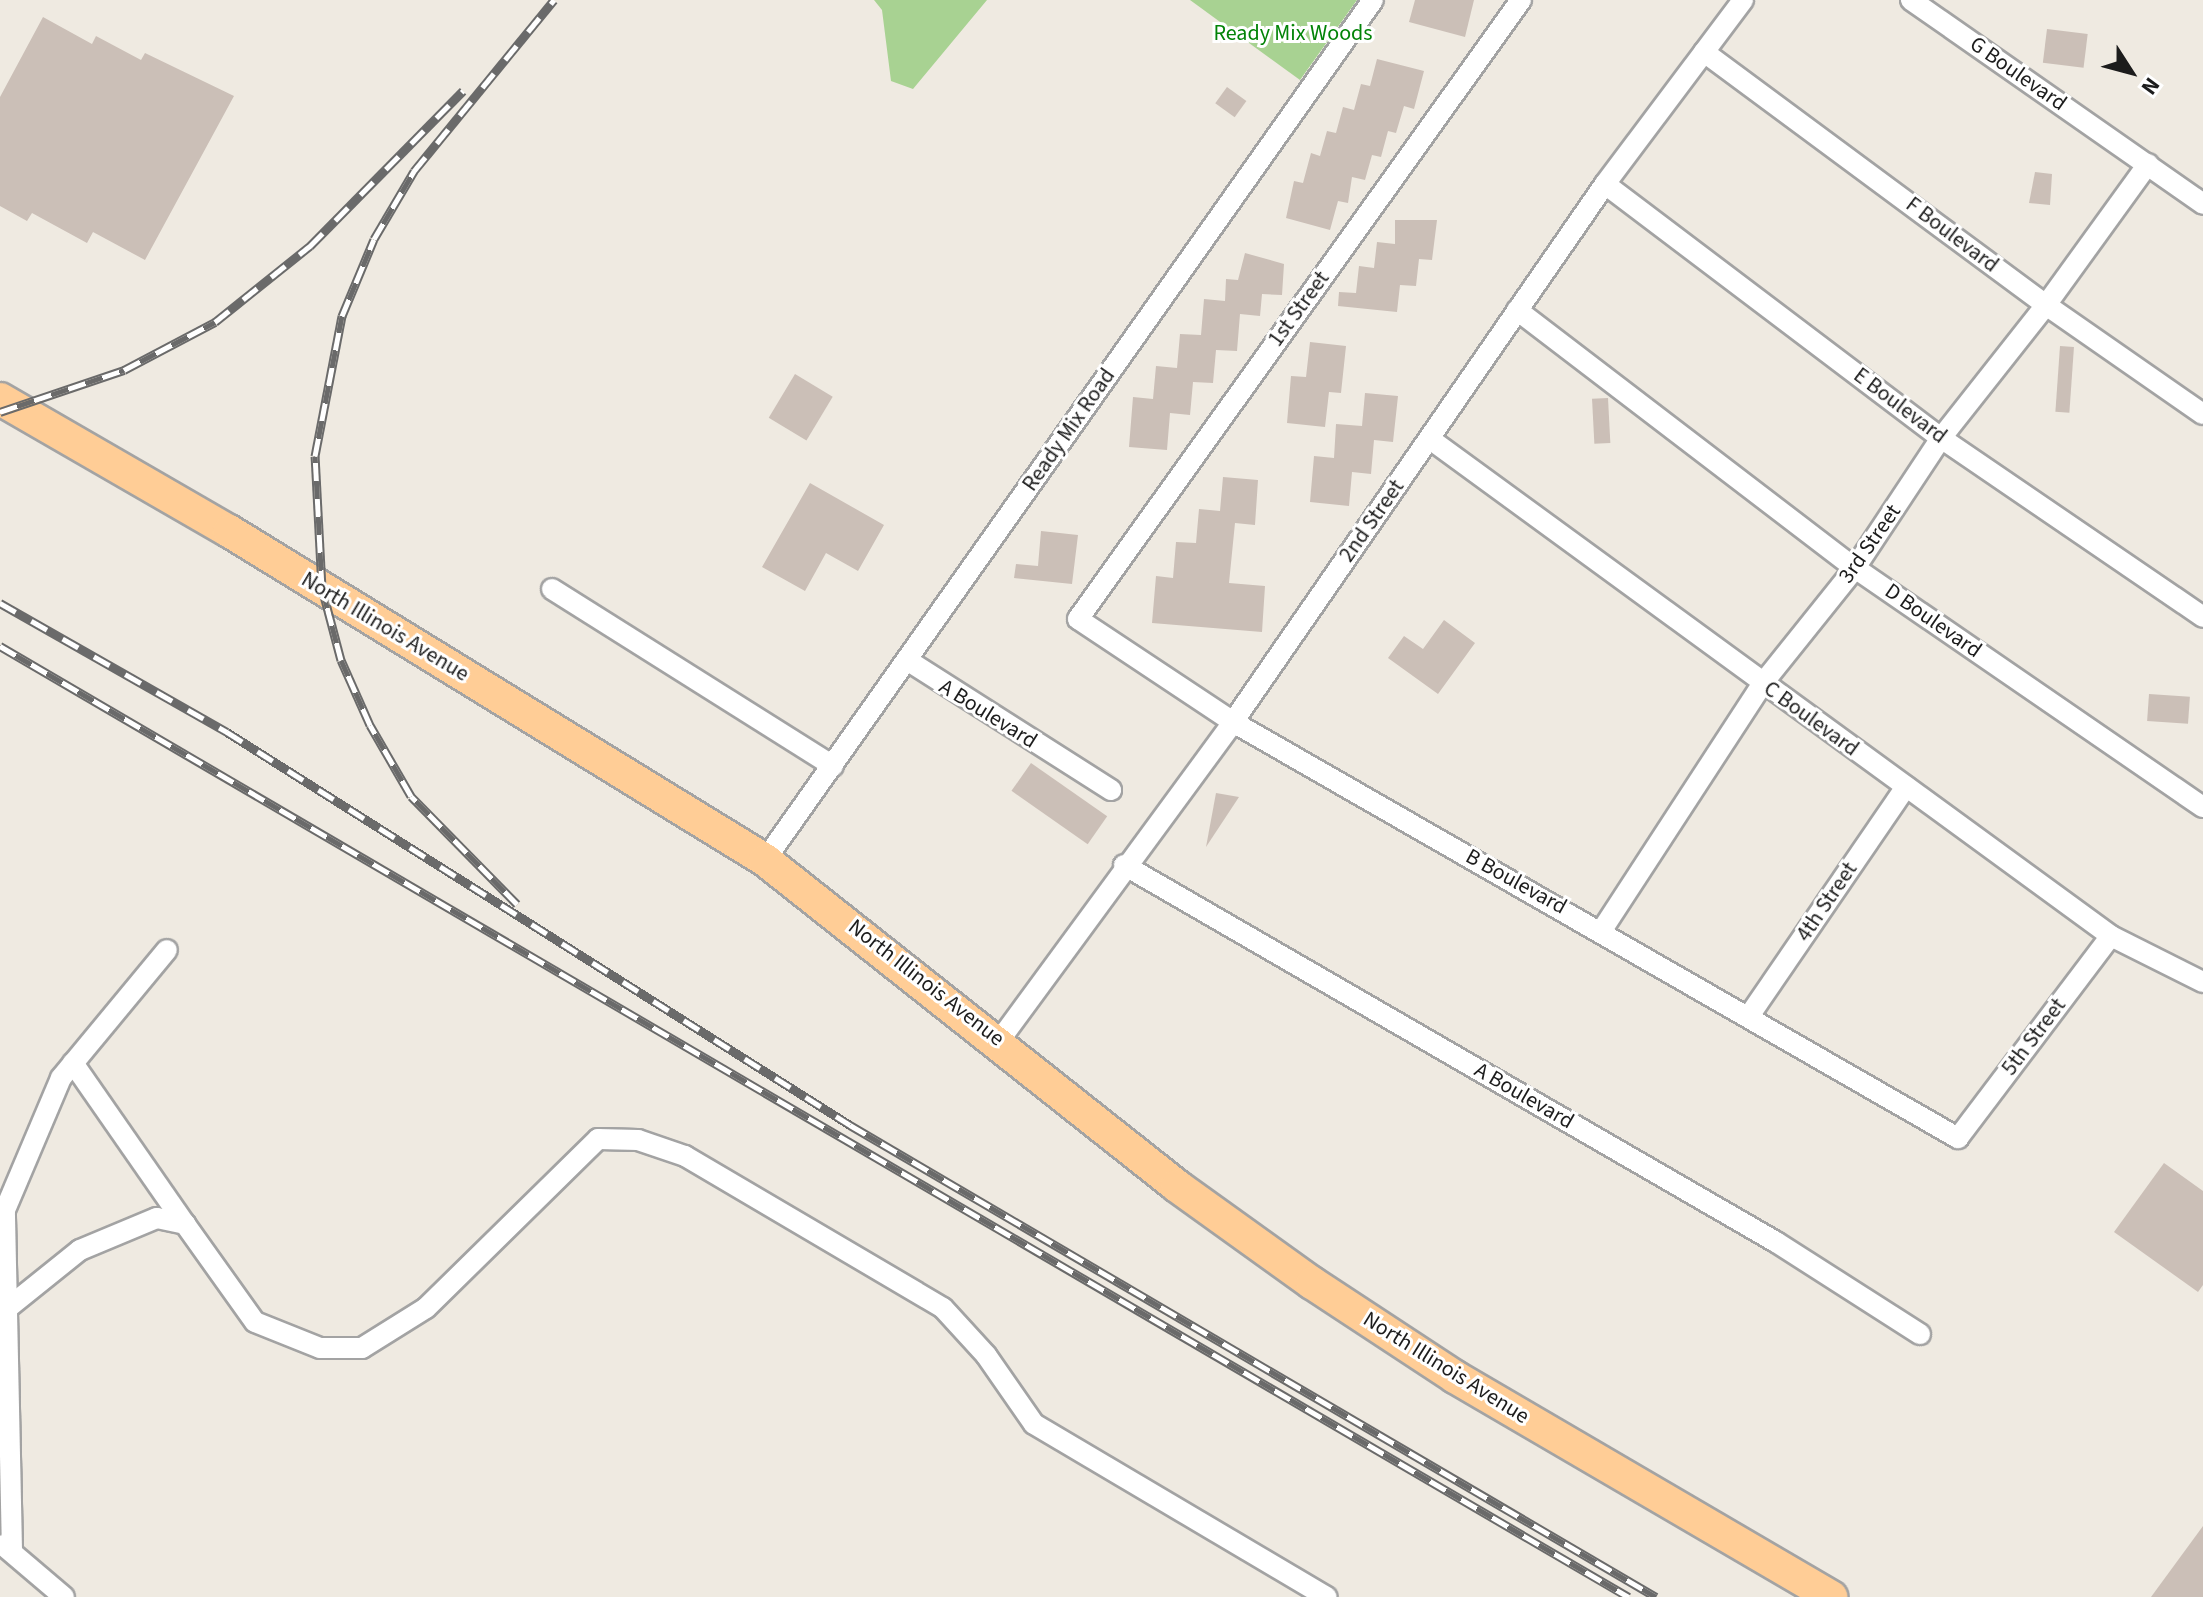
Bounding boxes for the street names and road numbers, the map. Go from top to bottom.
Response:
street label: G Boulevard [1965,31,2071,117]
street label: F Boulevard [1900,192,2004,278]
street label: 1st Street [1263,266,1335,352]
street label: E Boulevard [1848,362,1952,450]
street label: Ready Mix Road [1017,364,1121,496]
street label: 2nd Street [1334,475,1410,567]
street label: 3rd Street [1833,500,1907,588]
street label: North Illinois Avenue [296,567,474,687]
street label: D Boulevard [1880,578,1986,664]
street label: A Boulevard [934,674,1042,754]
street label: C Boulevard [1758,676,1864,762]
street label: B Boulevard [1461,843,1571,921]
street label: 4th Street [1791,857,1863,947]
street label: North Illinois Avenue [843,914,1009,1052]
street label: 5th Street [1996,993,2072,1081]
street label: A Boulevard [1470,1057,1578,1135]
street label: North Illinois Avenue [1358,1306,1534,1430]

